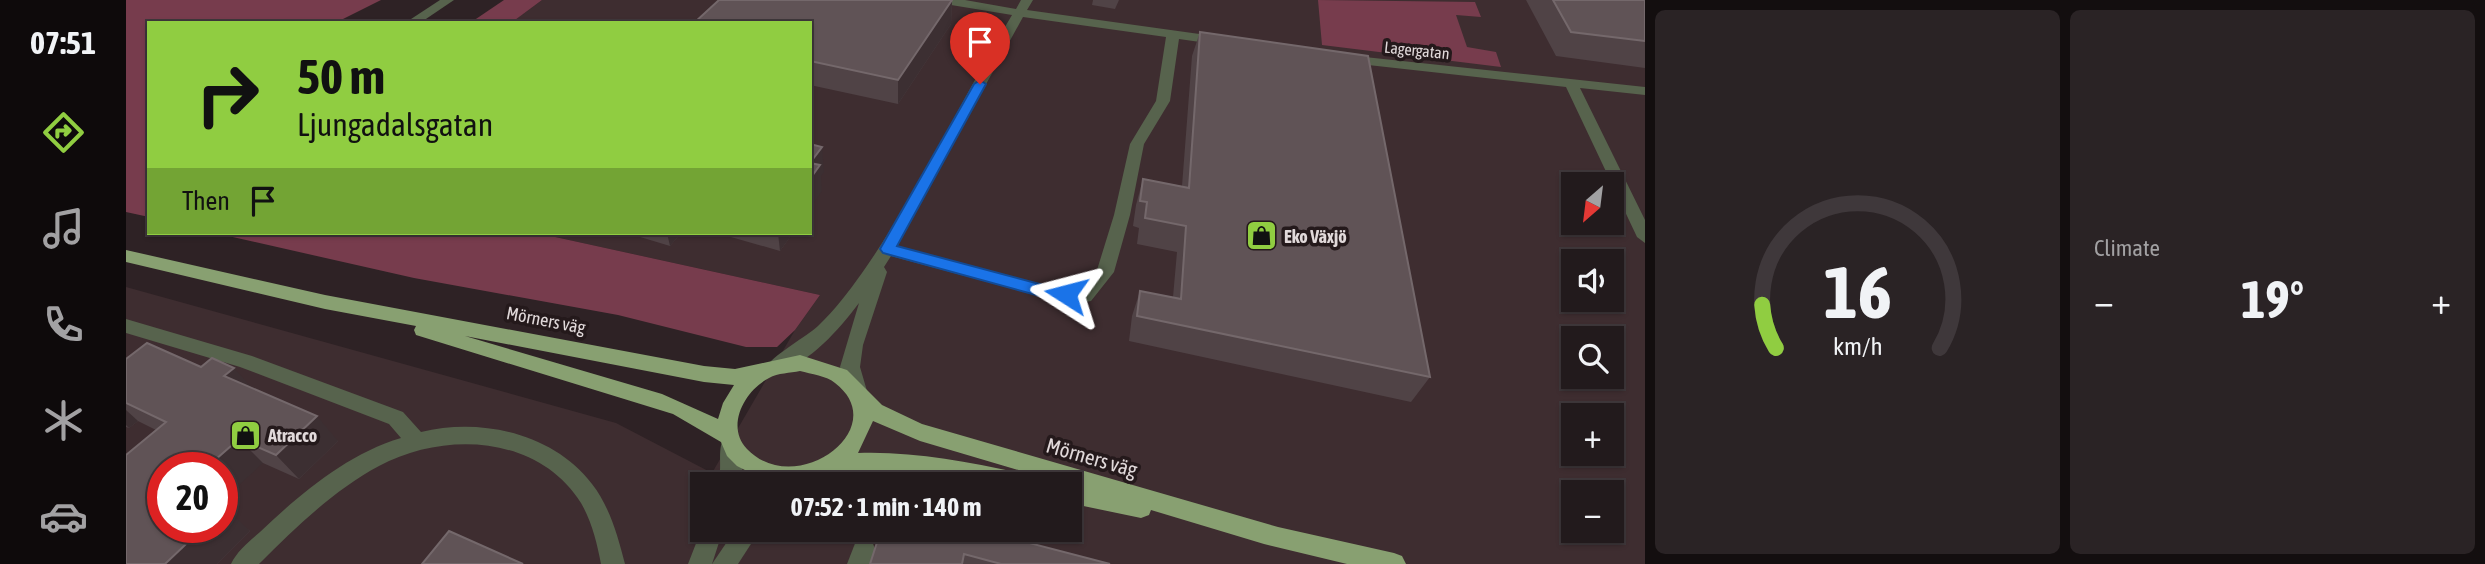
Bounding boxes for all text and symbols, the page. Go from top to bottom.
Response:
pin [950,12.0,1010,84]
icon: arrive [961,23,999,61]
text: 07:51 [30,24,96,61]
street label: Lagergatan [1383,38,1451,63]
text: 50 m [297,48,385,104]
icon: right [182,49,273,140]
text: Ljungadalsgatan [297,106,493,143]
icon: directions [39,108,88,157]
north arrow [1561,172,1624,234]
map controls [1561,172,1624,543]
icon: arrive [244,182,282,220]
text: Then [182,186,230,216]
icon: music [39,204,88,253]
shop icon: Eko Växjö [1244,219,1278,253]
place label: Eko Växjö [1284,226,1347,247]
text: Climate [2094,235,2160,261]
button: sound [1561,249,1624,312]
text: 16 [1823,250,1892,333]
position arrow [1029,257,1103,331]
text: 19° [2241,269,2304,329]
text: − [2094,279,2114,322]
text: + [2431,279,2451,322]
icon: phone [39,300,88,349]
street label: Mörners väg [505,302,588,338]
button: search [1561,326,1624,389]
text: km/h [1833,332,1882,360]
icon: climate [39,396,88,445]
button: + [1561,403,1624,466]
shop icon: Atracco [228,418,262,452]
place label: Atracco [267,425,317,446]
street label: Mörners väg [1044,433,1140,481]
speed limit sign: 20 [147,452,238,543]
button: − [1561,480,1624,543]
icon: car [39,492,88,541]
text: 07:52 · 1 min · 140 m [791,492,981,522]

